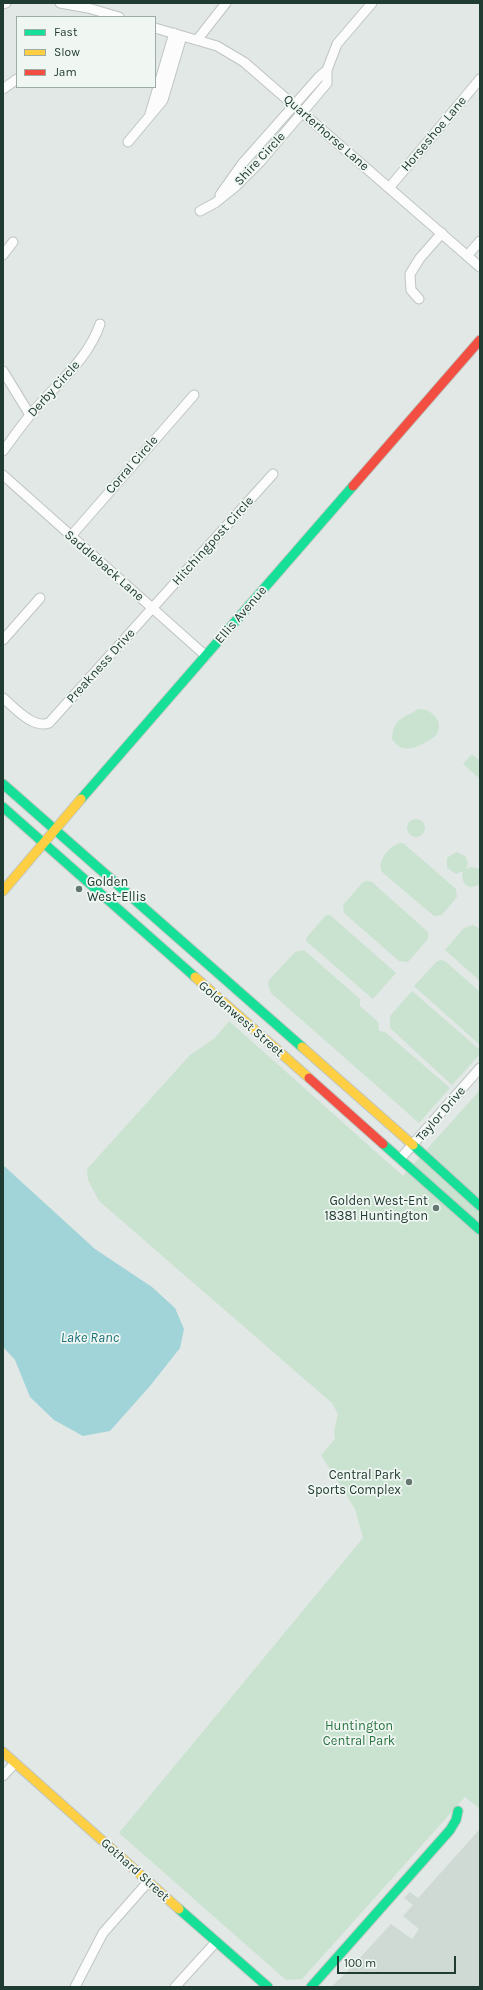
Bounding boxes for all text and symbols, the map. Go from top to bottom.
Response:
legend [16,16,156,88]
text: Fast [54,25,77,39]
text: Slow [54,45,80,59]
text: Jam [54,65,77,79]
street label: Quarterhorse Lane [280,92,372,174]
street label: Horseshoe Lane [398,93,470,175]
street label: Shire Circle [231,129,289,189]
street label: Derby Circle [25,358,83,420]
street label: Corral Circle [103,433,161,497]
street label: Hitchingpost Circle [169,493,257,589]
street label: Saddleback Lane [61,527,147,605]
street label: Ellis Avenue [212,583,270,647]
street label: Preakness Drive [64,626,138,706]
place label: Golden West-Ellis [87,874,146,905]
marker: Golden West-Ellis [74,884,84,894]
street label: Goldenwest Street [195,978,287,1060]
street label: Taylor Drive [413,1083,469,1145]
place label: Golden West-Ent 18381 Huntington [324,1193,428,1224]
marker: Golden West-Ent 18381 Huntington [431,1203,441,1213]
water label: Lake Ranc [61,1330,119,1346]
place label: Central Park Sports Complex [307,1467,401,1498]
marker: Central Park Sports Complex [404,1477,414,1487]
park label: Huntington Central Park [323,1718,395,1749]
street label: Gothard Street [98,1835,172,1905]
scale bar [339,1948,458,1974]
text: 100 m [344,1956,376,1970]

